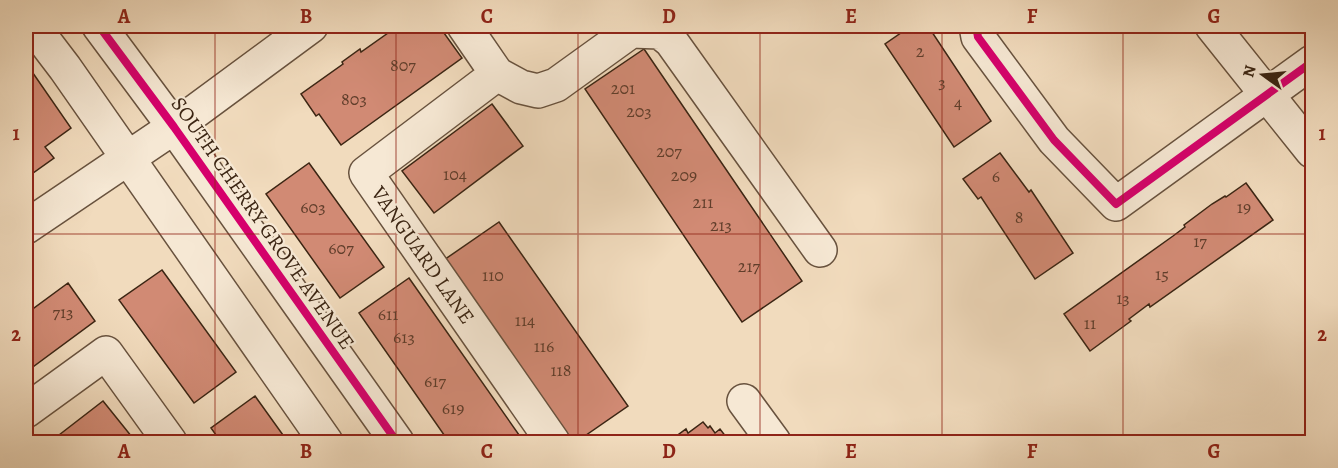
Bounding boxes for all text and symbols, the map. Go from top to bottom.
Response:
text: A [117,3,131,30]
text: B [300,3,312,30]
text: C [481,3,493,30]
text: D [662,3,676,30]
text: E [845,3,857,30]
text: F [1027,3,1038,30]
text: G [1207,3,1221,30]
house number: 2 [916,39,925,63]
north arrow [1233,45,1293,105]
house number: 807 [390,53,416,77]
text: N [1237,63,1262,80]
house number: 3 [938,70,946,94]
house number: 201 [611,76,635,100]
house number: 803 [341,87,367,111]
house number: 4 [954,90,962,114]
street label: SOUTH CHERRY GROVE AVENUE [165,91,361,355]
house number: 203 [626,99,652,123]
text: 1 [12,120,20,147]
text: 1 [1318,120,1326,147]
house number: 207 [656,139,682,163]
house number: 104 [443,162,467,186]
house number: 209 [671,163,697,187]
house number: 6 [992,164,1000,188]
street label: VANGUARD LANE [364,180,481,330]
house number: 211 [693,190,713,214]
house number: 603 [300,195,326,219]
house number: 19 [1237,195,1251,219]
house number: 8 [1015,205,1023,229]
house number: 213 [710,213,732,237]
house number: 17 [1193,229,1207,253]
house number: 607 [328,236,354,260]
house number: 217 [738,254,761,278]
house number: 15 [1155,262,1169,286]
house number: 110 [482,263,504,287]
house number: 13 [1116,286,1130,310]
house number: 713 [52,300,74,324]
house number: 611 [378,302,398,326]
house number: 114 [515,308,535,332]
house number: 11 [1084,311,1096,335]
text: 2 [11,321,21,348]
text: 2 [1317,321,1327,348]
house number: 613 [393,325,415,349]
house number: 116 [534,334,554,358]
house number: 118 [550,358,572,382]
house number: 617 [424,369,446,393]
house number: 619 [442,396,464,420]
text: A [117,438,131,465]
text: B [300,438,312,465]
text: C [481,438,493,465]
text: D [662,438,676,465]
text: E [845,438,857,465]
text: F [1027,438,1038,465]
text: G [1207,438,1221,465]

